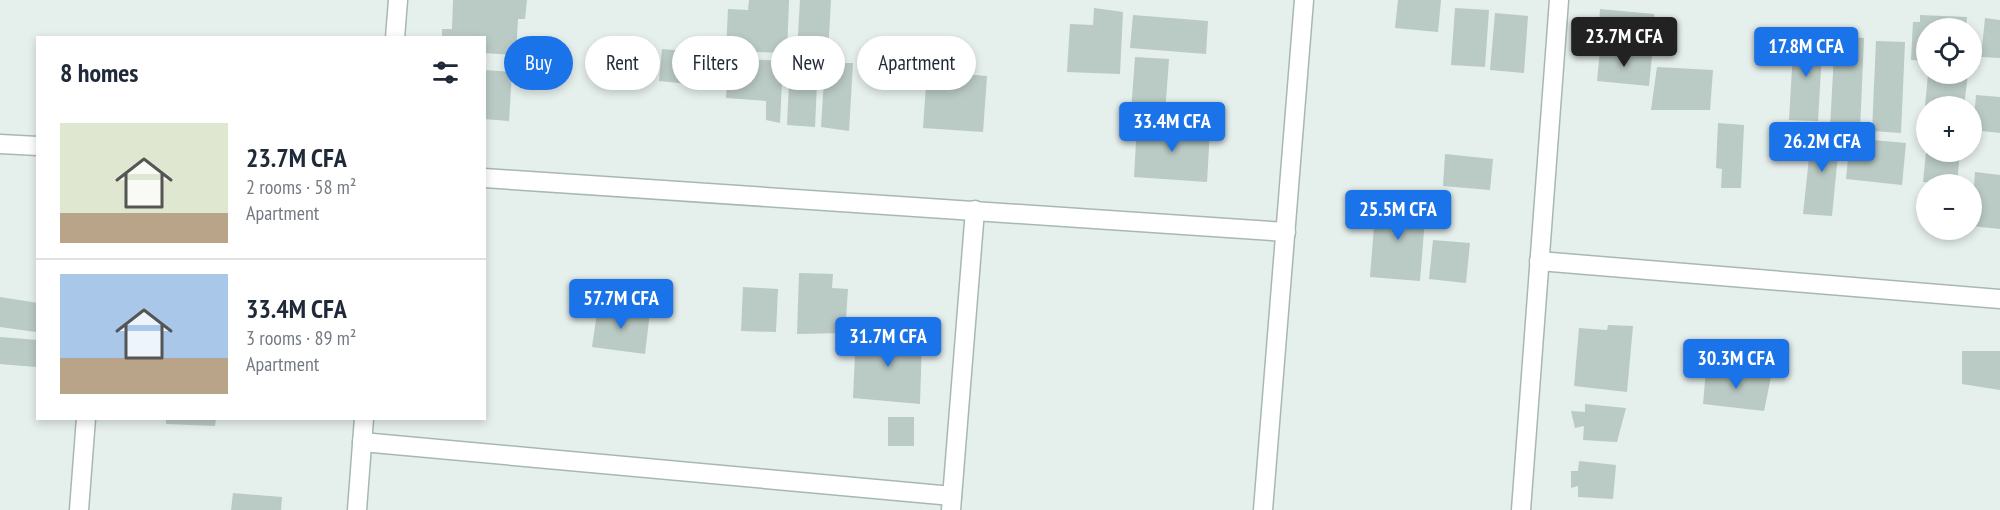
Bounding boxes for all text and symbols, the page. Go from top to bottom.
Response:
pin: 23.7M CFA [1555,17,1693,68]
map controls [1916,18,1982,240]
button: locate [1916,18,1982,84]
text: 23.7M CFA [1585,23,1663,49]
pin: 17.8M CFA [1737,27,1875,78]
text: 17.8M CFA [1768,33,1844,59]
chip: Buy [504,36,573,90]
chip: Rent [585,36,660,90]
chip: Filters [672,36,759,90]
chip: New [771,36,845,90]
chip: Apartment [857,36,976,90]
text: 8 homes [60,56,138,89]
icon: filters [429,56,462,89]
button: + [1916,96,1982,162]
pin: 33.4M CFA [1103,102,1241,153]
text: 33.4M CFA [1133,108,1211,134]
pin: 26.2M CFA [1753,122,1891,173]
text: 26.2M CFA [1783,128,1861,154]
text: 23.7M CFA [246,141,347,174]
icon: home [108,147,180,219]
text: 2 rooms · 58 m² [246,174,356,200]
button: − [1916,174,1982,240]
pin: 25.5M CFA [1329,190,1467,241]
text: 25.5M CFA [1359,196,1437,222]
text: Apartment [246,200,319,226]
pin: 57.7M CFA [552,279,690,330]
text: 57.7M CFA [583,285,659,311]
text: 33.4M CFA [246,292,347,325]
icon: home [108,298,180,370]
pin: 31.7M CFA [819,317,957,368]
text: 31.7M CFA [849,323,927,349]
text: 3 rooms · 89 m² [246,325,356,351]
pin: 30.3M CFA [1667,339,1805,390]
text: 30.3M CFA [1697,345,1775,371]
text: Apartment [246,351,319,377]

